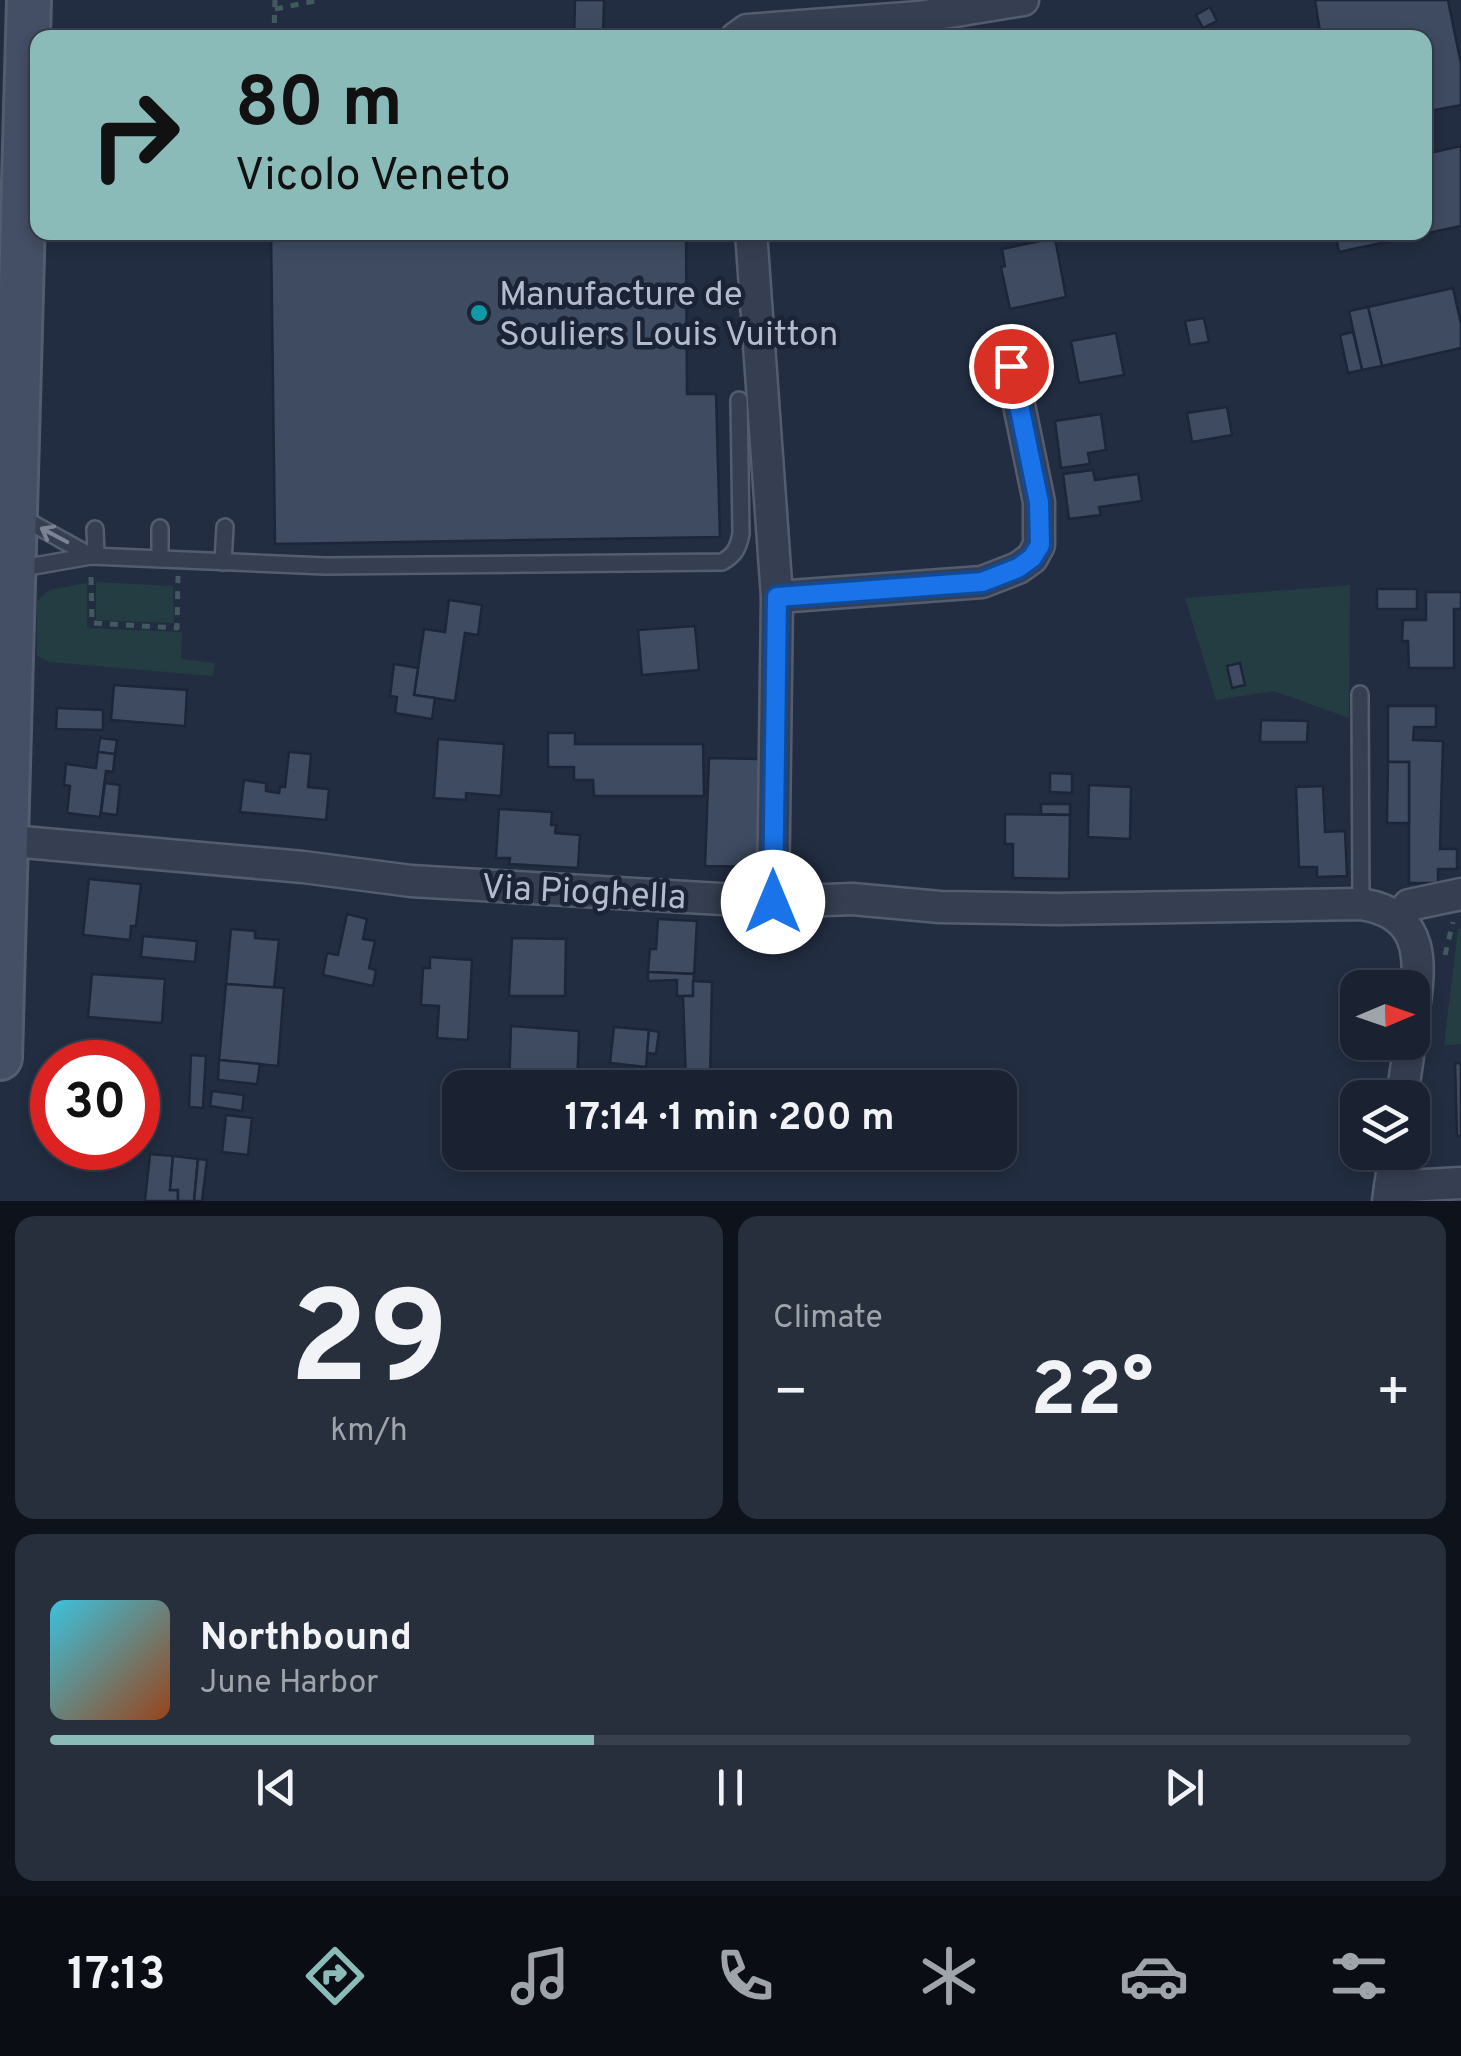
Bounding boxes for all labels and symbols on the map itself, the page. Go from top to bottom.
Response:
place label: Manufacture de Souliers Louis Vuitton [499,274,838,358]
marker: Manufacture de Souliers Louis Vuitton [468,302,490,324]
pin [969,324,1054,409]
one-way arrow [40,525,70,544]
position arrow [721,850,825,954]
street label: Via Pioghella [480,867,687,921]
north arrow [1340,970,1430,1060]
speed limit sign: 30 [30,1040,160,1170]

